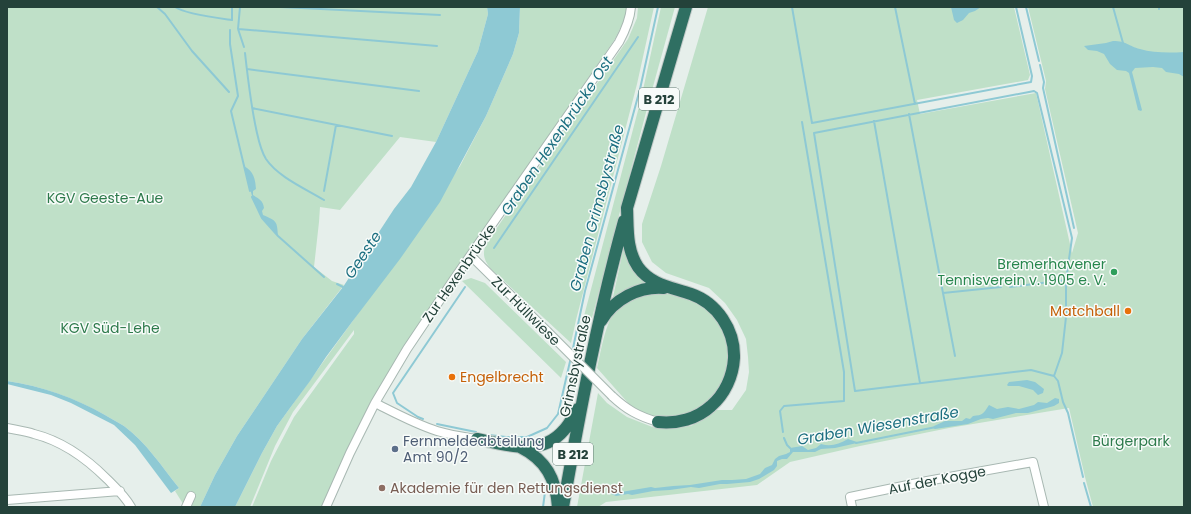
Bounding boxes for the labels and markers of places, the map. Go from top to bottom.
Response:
place label: Bremerhavener Tennisverein v. 1905 e. V. [938,254,1106,290]
marker: Bremerhavener Tennisverein v. 1905 e. V. [1109,267,1119,277]
place label: Matchball [1050,301,1120,321]
marker: Matchball [1123,306,1133,316]
place label: Engelbrecht [460,367,544,387]
marker: Engelbrecht [447,372,457,382]
place label: Fernmeldeabteilung Amt 90/2 [403,431,545,467]
marker: Fernmeldeabteilung Amt 90/2 [390,444,400,454]
place label: Akademie für den Rettungsdienst [390,478,623,498]
marker: Akademie für den Rettungsdienst [377,483,387,493]

